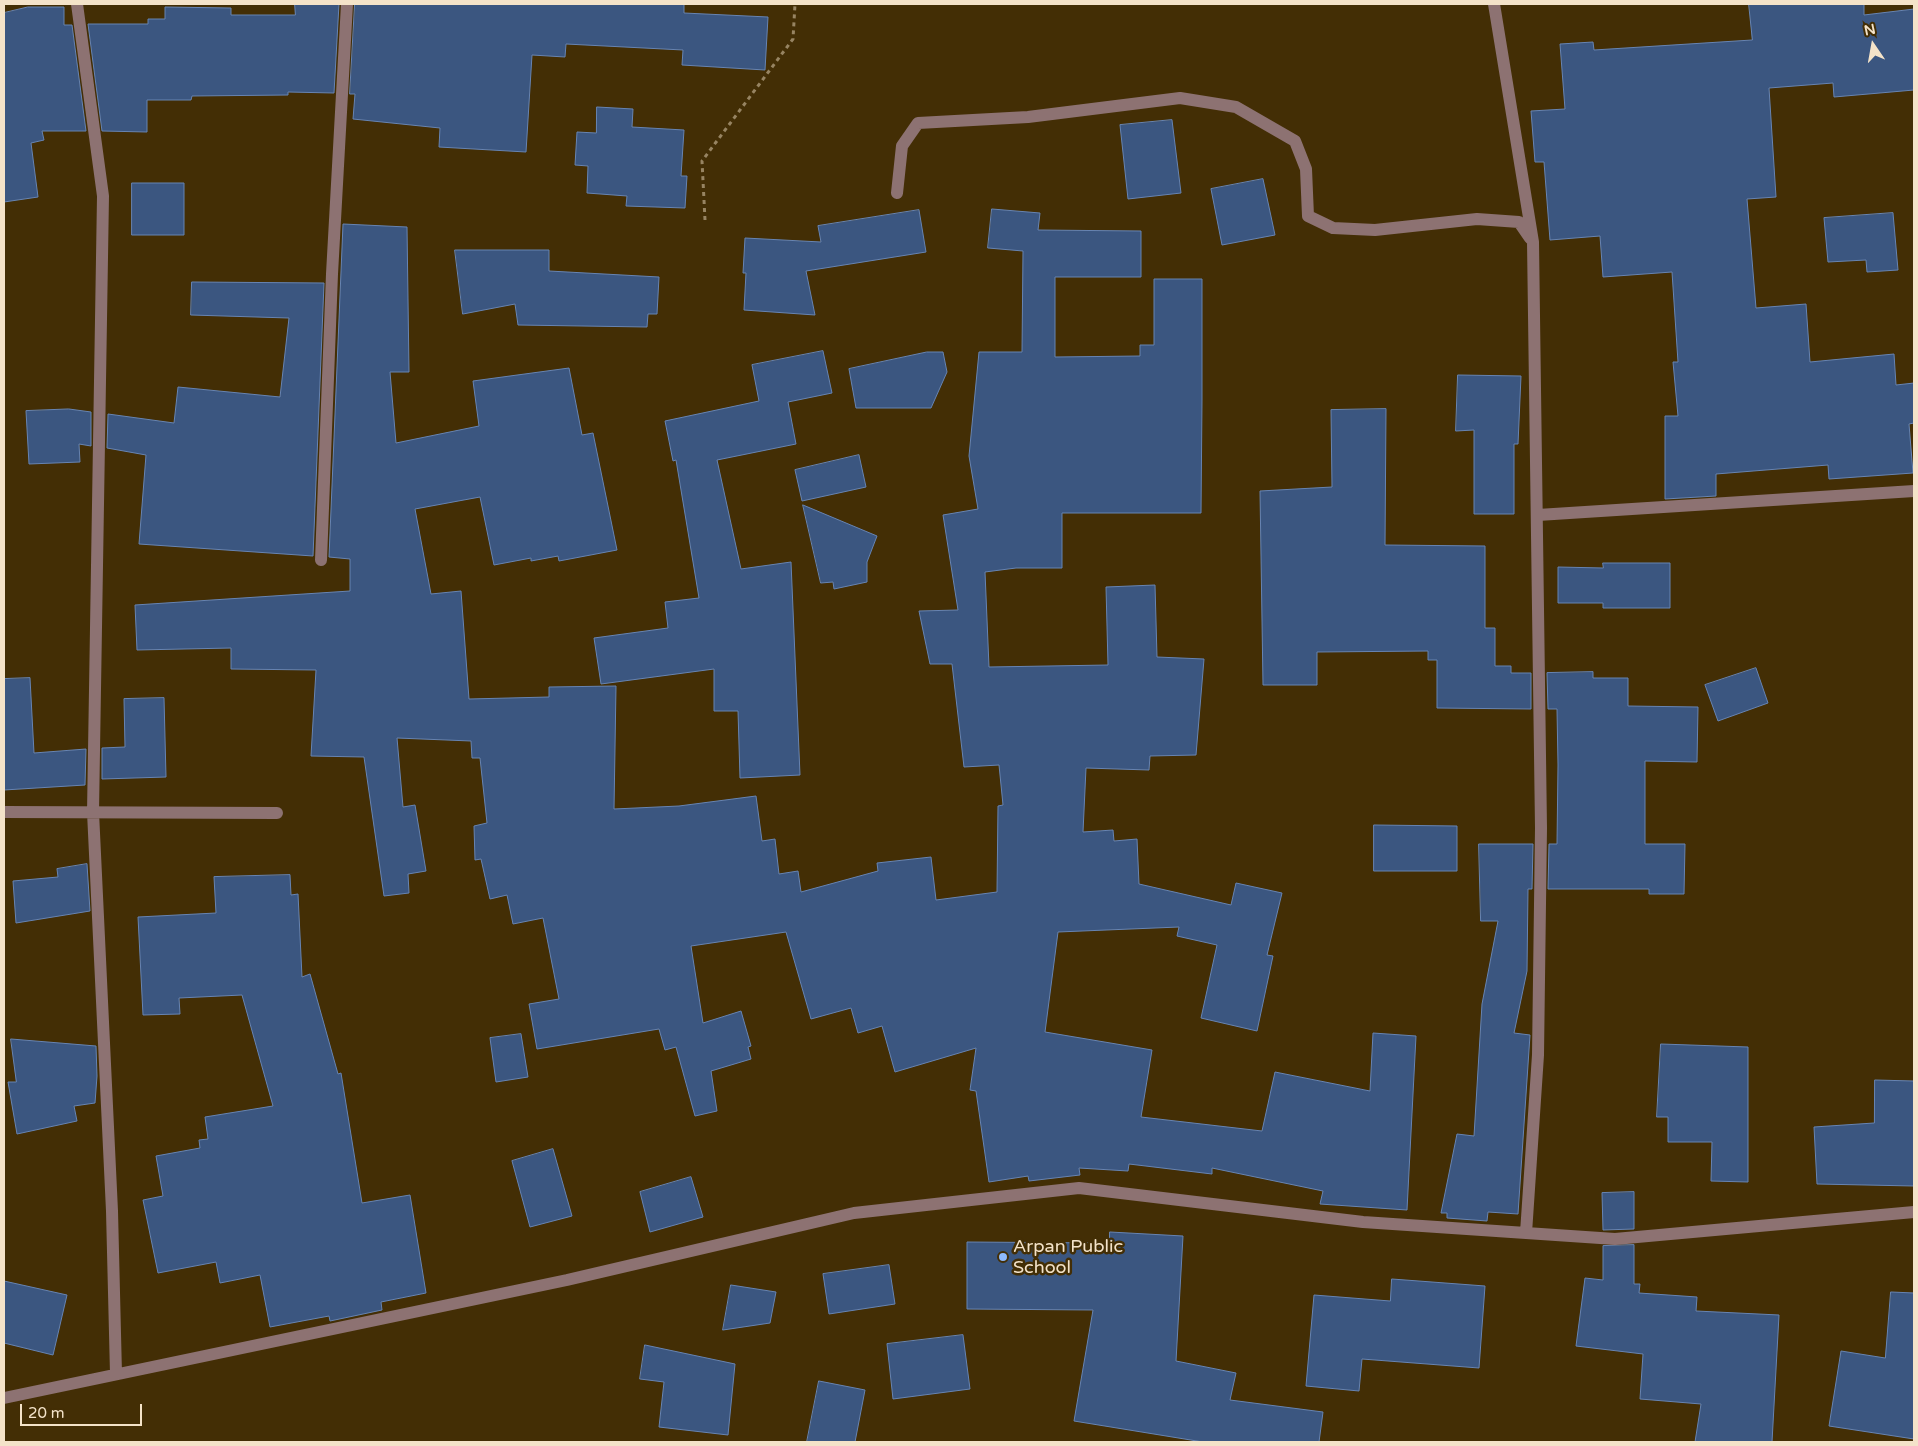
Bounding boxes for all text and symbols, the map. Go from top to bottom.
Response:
north arrow [1848,20,1898,70]
text: N [1863,20,1877,39]
place label: Arpan Public School [1013,1236,1123,1278]
marker: Arpan Public School [997,1251,1009,1263]
scale bar [22,1394,145,1426]
text: 20 m [28,1404,65,1422]

